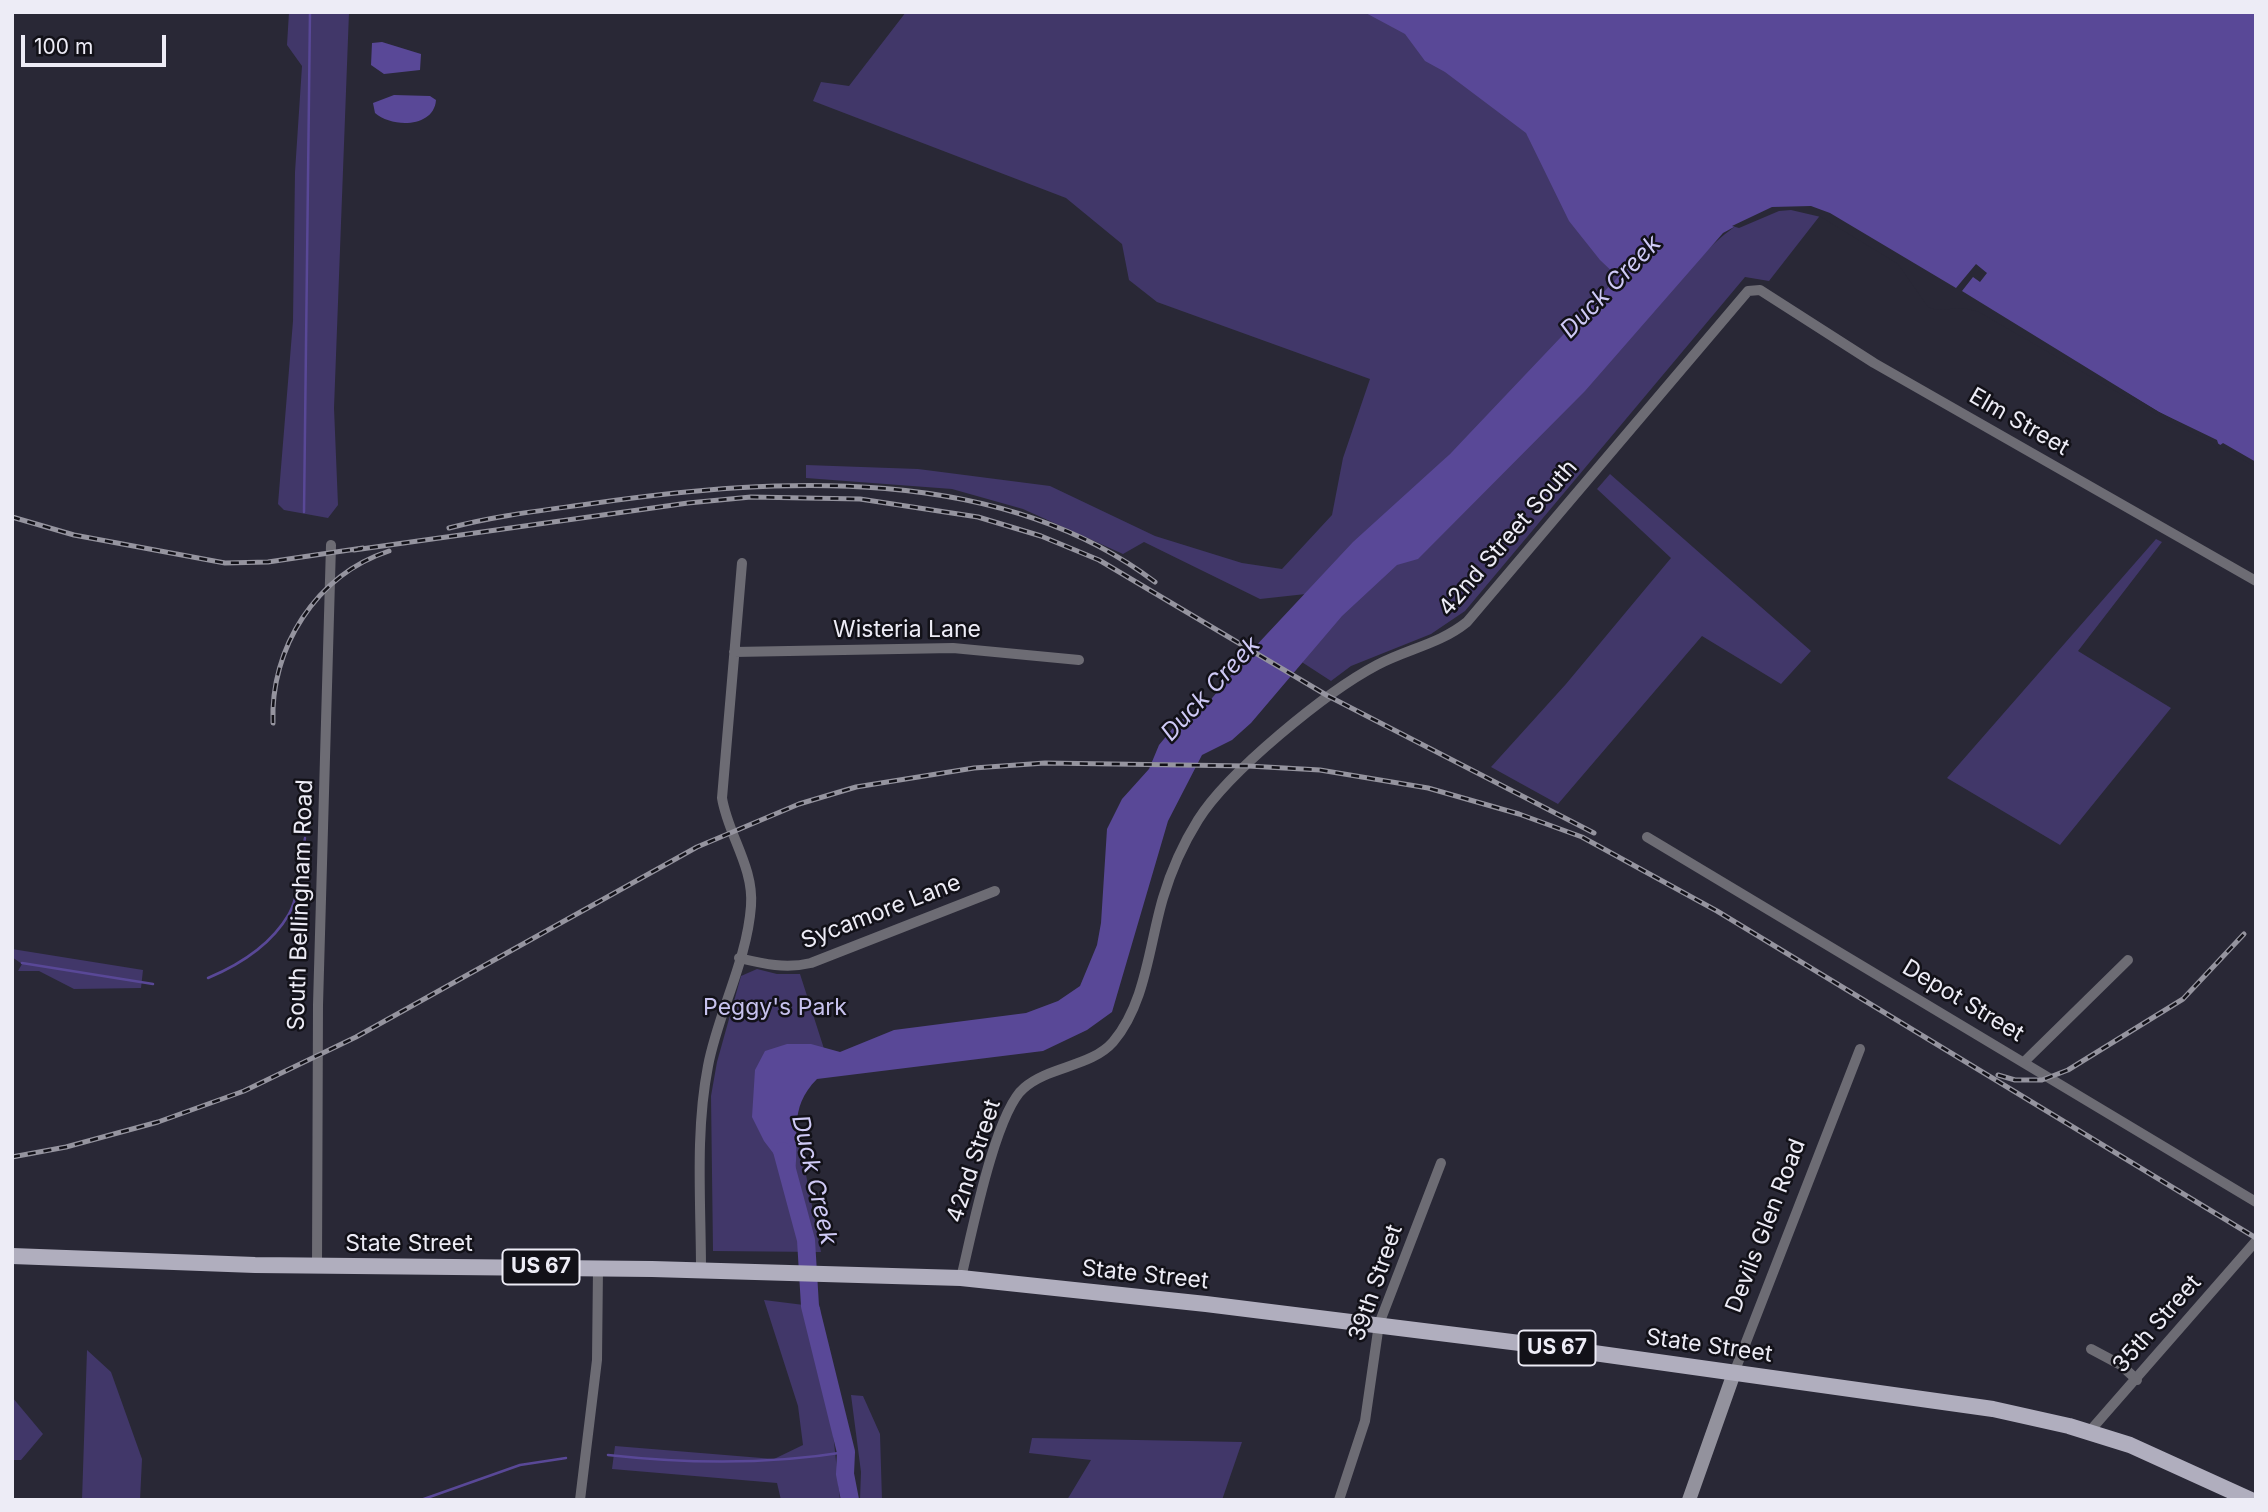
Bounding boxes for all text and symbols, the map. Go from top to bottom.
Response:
scale bar [24,21,170,65]
text: 100 m [34,34,93,59]
water label: Duck Creek [1555,229,1667,345]
street label: Elm Street [1964,382,2074,462]
street label: 42nd Street South [1433,454,1583,622]
street label: Wisteria Lane [833,616,981,644]
water label: Duck Creek [1155,631,1267,747]
street label: South Bellingham Road [283,779,319,1031]
street label: Sycamore Lane [797,869,965,955]
street label: Depot Street [1897,954,2029,1048]
park label: Peggy's Park [703,994,847,1022]
street label: 42nd Street [941,1096,1007,1226]
water label: Duck Creek [785,1112,843,1248]
street label: Devils Glen Road [1720,1135,1812,1317]
street label: 39th Street [1343,1221,1409,1345]
street label: State Street [345,1230,473,1258]
road number: US 67 [503,1250,580,1284]
street label: State Street [1080,1255,1210,1295]
street label: 35th Street [2107,1269,2207,1379]
street label: State Street [1644,1323,1774,1369]
road number: US 67 [1518,1330,1596,1366]

